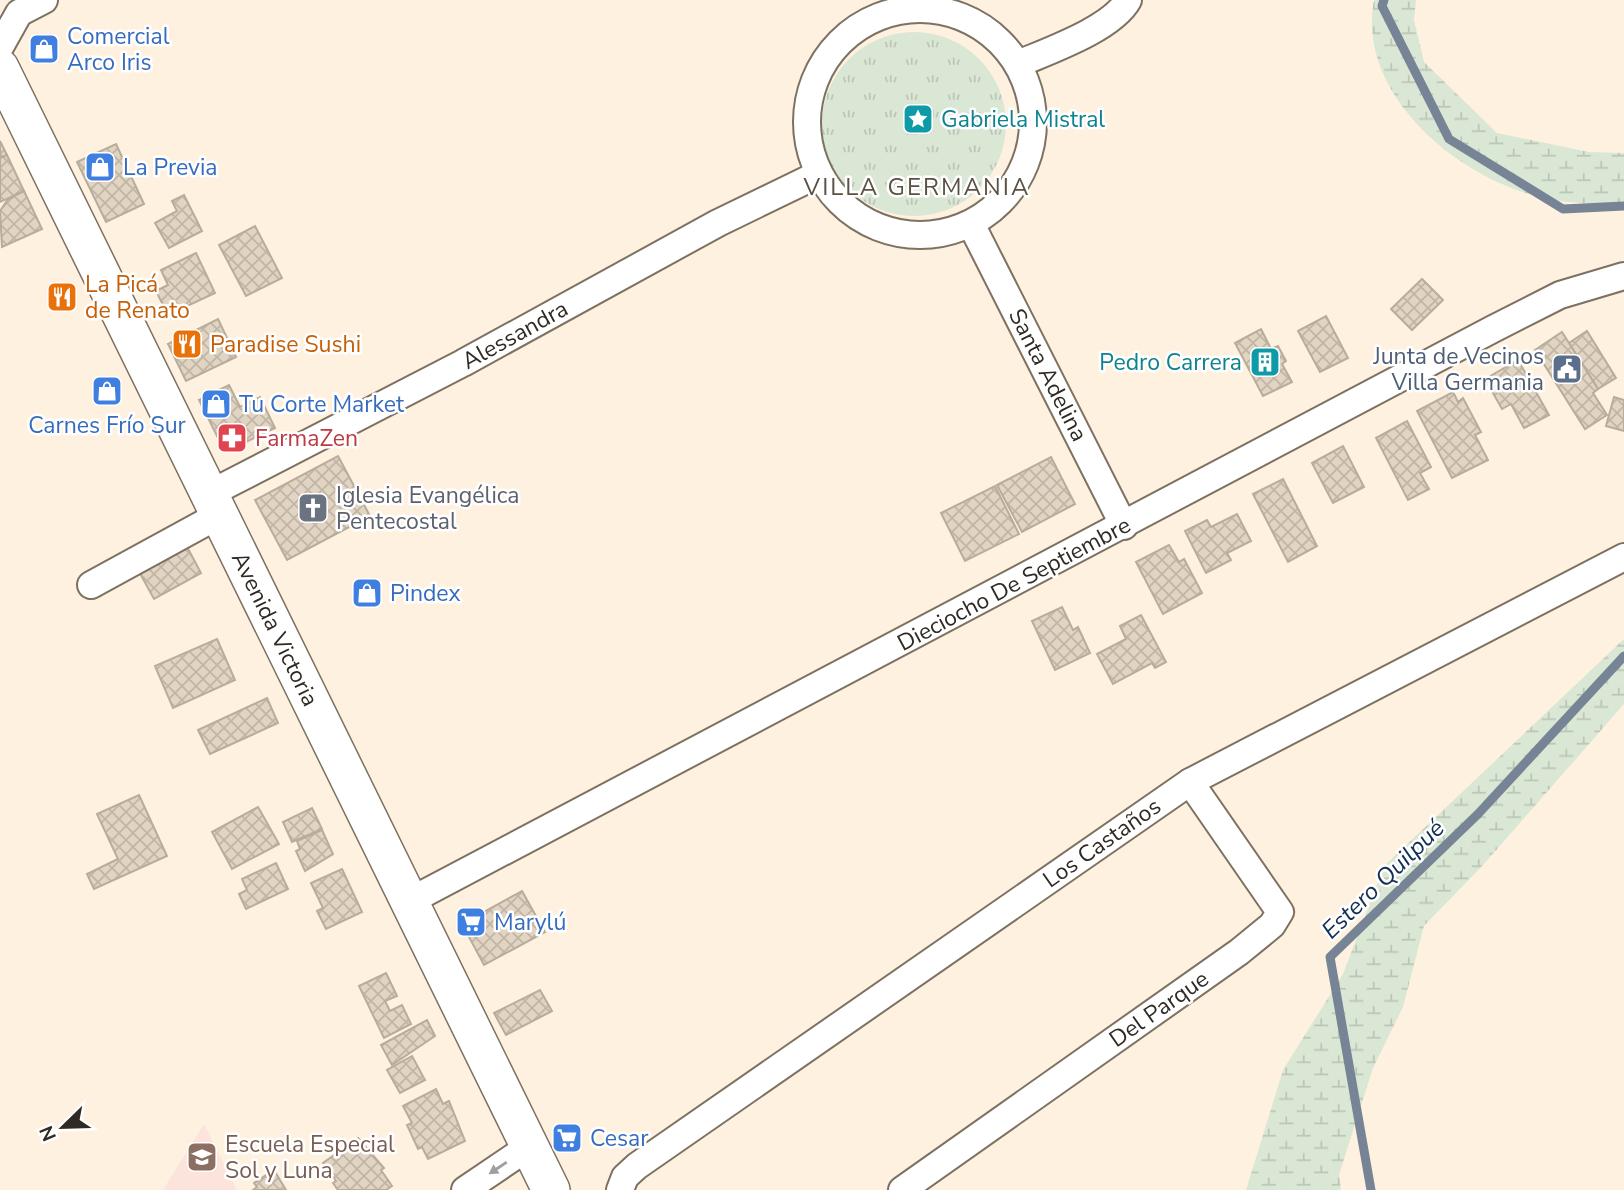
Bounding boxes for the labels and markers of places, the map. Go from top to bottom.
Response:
place label: Comercial Arco Iris [67,21,170,78]
shop icon: Comercial Arco Iris [27,32,61,66]
place icon: Gabriela Mistral [901,102,935,136]
place label: Gabriela Mistral [941,104,1105,135]
shop icon: La Previa [83,150,117,184]
place label: La Previa [123,152,217,183]
place label: La Picá de Renato [85,269,190,326]
restaurant icon: La Picá de Renato [45,280,79,314]
restaurant icon: Paradise Sushi [170,327,204,361]
place label: Paradise Sushi [210,329,361,360]
place label: Junta de Vecinos Villa Germania [1372,341,1544,398]
building icon: Pedro Carrera [1248,345,1282,379]
place label: Pedro Carrera [1099,347,1242,378]
public building icon: Junta de Vecinos Villa Germania [1550,352,1584,386]
shop icon: Carnes Frío Sur [90,374,124,408]
shop icon: Tu Corte Market [199,387,233,421]
place label: Tu Corte Market [239,389,405,420]
place label: Carnes Frío Sur [28,410,187,441]
pharmacy icon: FarmaZen [215,421,249,455]
place label: FarmaZen [255,423,358,454]
place label: Iglesia Evangélica Pentecostal [336,480,519,537]
church icon: Iglesia Evangélica Pentecostal [296,491,330,525]
shop icon: Pindex [350,576,384,610]
place label: Pindex [390,578,461,609]
supermarket icon: Marylú [454,905,488,939]
place label: Marylú [494,907,566,938]
supermarket icon: Cesar [550,1121,584,1155]
place label: Cesar [590,1123,649,1154]
place label: Escuela Especial Sol y Luna [225,1129,395,1186]
school or university icon: Escuela Especial Sol y Luna [185,1140,219,1174]

